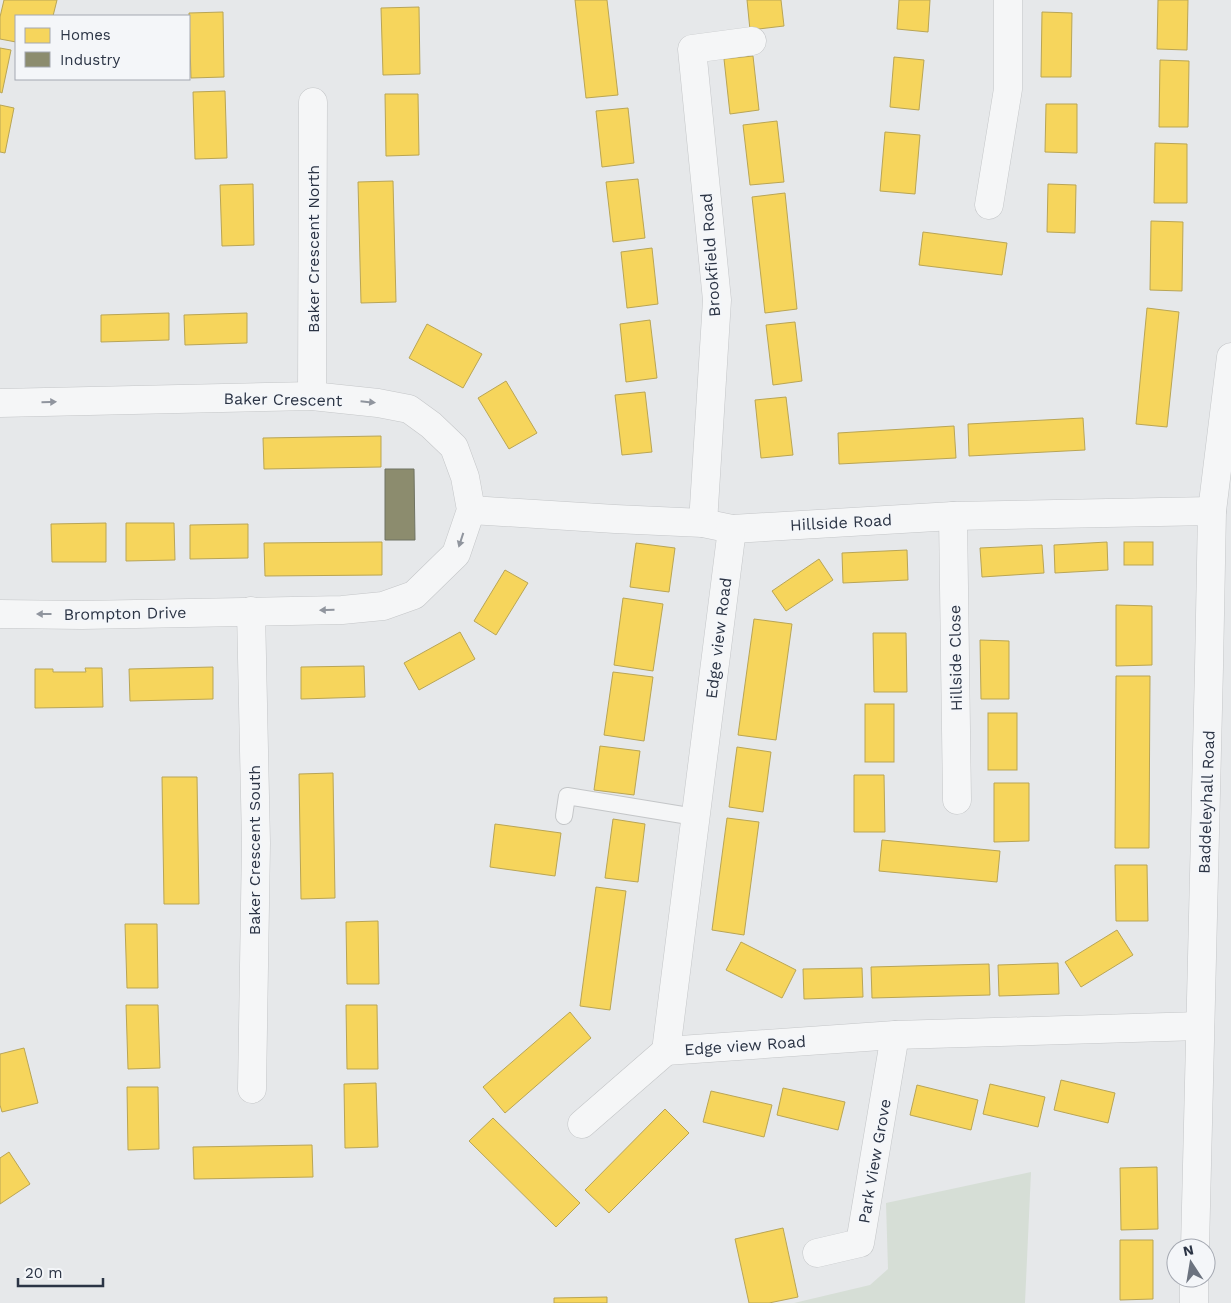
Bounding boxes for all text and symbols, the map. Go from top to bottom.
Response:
legend [15,15,190,80]
text: Homes [60,26,111,44]
text: Industry [60,51,121,69]
street label: Baker Crescent North [304,165,323,333]
street label: Brookfield Road [697,192,724,318]
street label: Baker Crescent [223,389,343,410]
one-way arrow [41,398,57,406]
one-way arrow [361,398,377,406]
street label: Hillside Road [789,510,893,535]
one-way arrow [457,533,465,548]
street label: Edge view Road [702,576,735,700]
street label: Brompton Drive [63,603,187,624]
street label: Hillside Close [945,605,966,711]
one-way arrow [319,606,335,614]
one-way arrow [36,610,52,618]
street label: Baddeleyhall Road [1195,730,1218,874]
street label: Baker Crescent South [245,765,264,935]
street label: Edge view Road [684,1032,806,1059]
street label: Park View Grove [854,1097,895,1225]
north arrow [1166,1238,1216,1288]
text: N [1182,1241,1195,1259]
scale bar [18,1256,102,1288]
text: 20 m [25,1264,63,1282]

